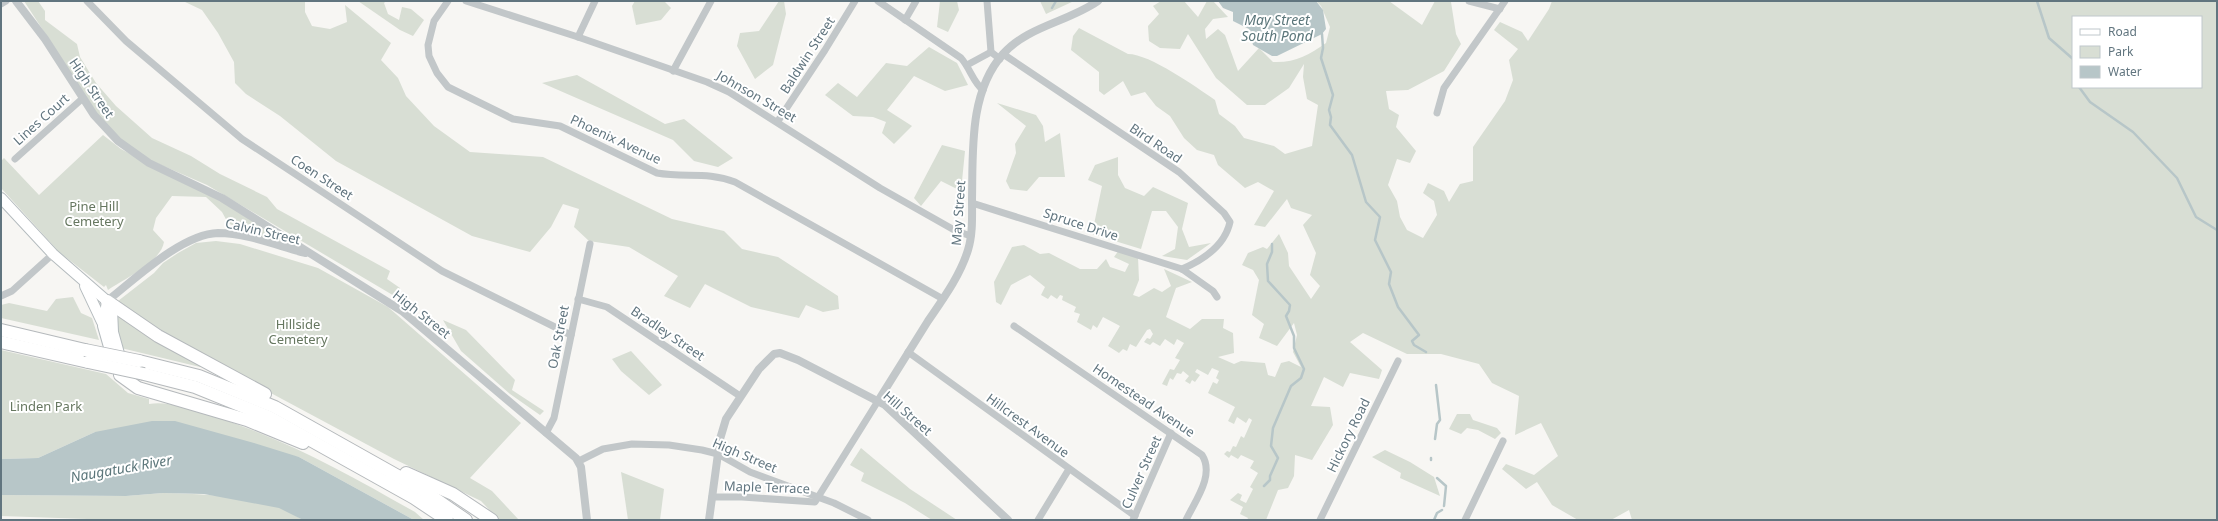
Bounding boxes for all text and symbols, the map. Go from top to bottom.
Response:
water label: May Street South Pond [1241,10,1314,45]
street label: Baldwin Street [775,13,839,97]
legend [2072,16,2202,88]
text: Road [2108,23,2137,40]
text: Park [2108,43,2134,60]
street label: High Street [65,54,119,122]
text: Water [2108,63,2142,80]
street label: Johnson Street [712,65,800,126]
street label: Lines Court [9,89,73,149]
street label: Phoenix Avenue [568,110,664,168]
street label: Bird Road [1126,119,1186,167]
street label: Coen Street [287,150,357,204]
street label: May Street [947,179,969,246]
park label: Pine Hill Cemetery [64,197,124,230]
street label: Spruce Drive [1041,203,1121,245]
street label: Calvin Street [224,214,303,248]
street label: High Street [389,286,455,342]
street label: Bradley Street [627,302,709,365]
street label: Oak Street [543,304,573,370]
park label: Hillside Cemetery [268,315,328,348]
street label: Homestead Avenue [1089,359,1199,441]
street label: Hill Street [880,387,937,439]
street label: Hillcrest Avenue [983,389,1073,461]
street label: Hickory Road [1322,395,1374,475]
park label: Linden Park [10,397,82,415]
street label: Culver Street [1117,432,1165,512]
street label: High Street [710,433,780,477]
water label: Naugatuck River [69,450,173,486]
street label: Maple Terrace [724,477,810,497]

